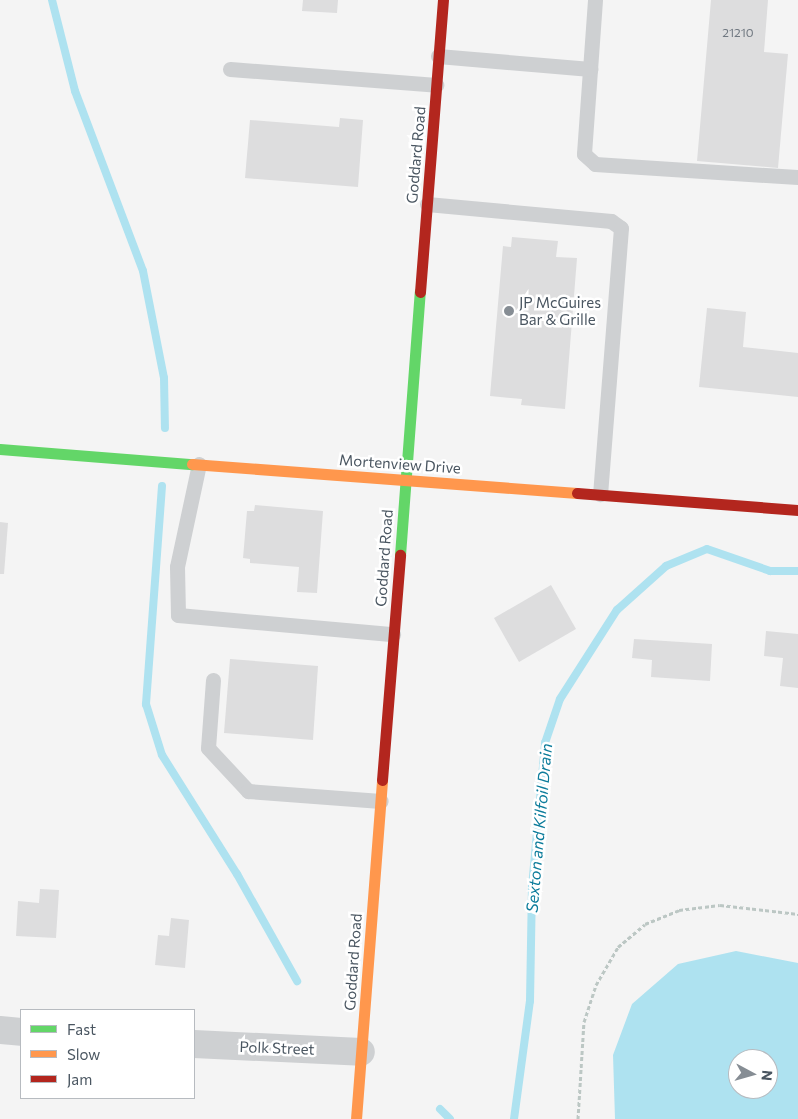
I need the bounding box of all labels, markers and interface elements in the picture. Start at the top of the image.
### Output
house number: 21210 [722,26,754,40]
street label: Goddard Road [403,106,429,204]
place label: JP McGuires Bar & Grille [519,293,601,328]
marker: JP McGuires Bar & Grille [503,305,515,317]
street label: Mortenview Drive [338,451,462,477]
street label: Goddard Road [372,509,396,607]
water label: Sexton and Kilfoil Drain [522,743,556,913]
street label: Goddard Road [341,913,365,1011]
legend [20,1009,195,1099]
text: Fast [67,1020,96,1038]
street label: Polk Street [239,1038,315,1058]
text: Slow [67,1045,100,1063]
north arrow [728,1049,778,1099]
text: N [758,1069,776,1082]
text: Jam [67,1070,92,1088]

